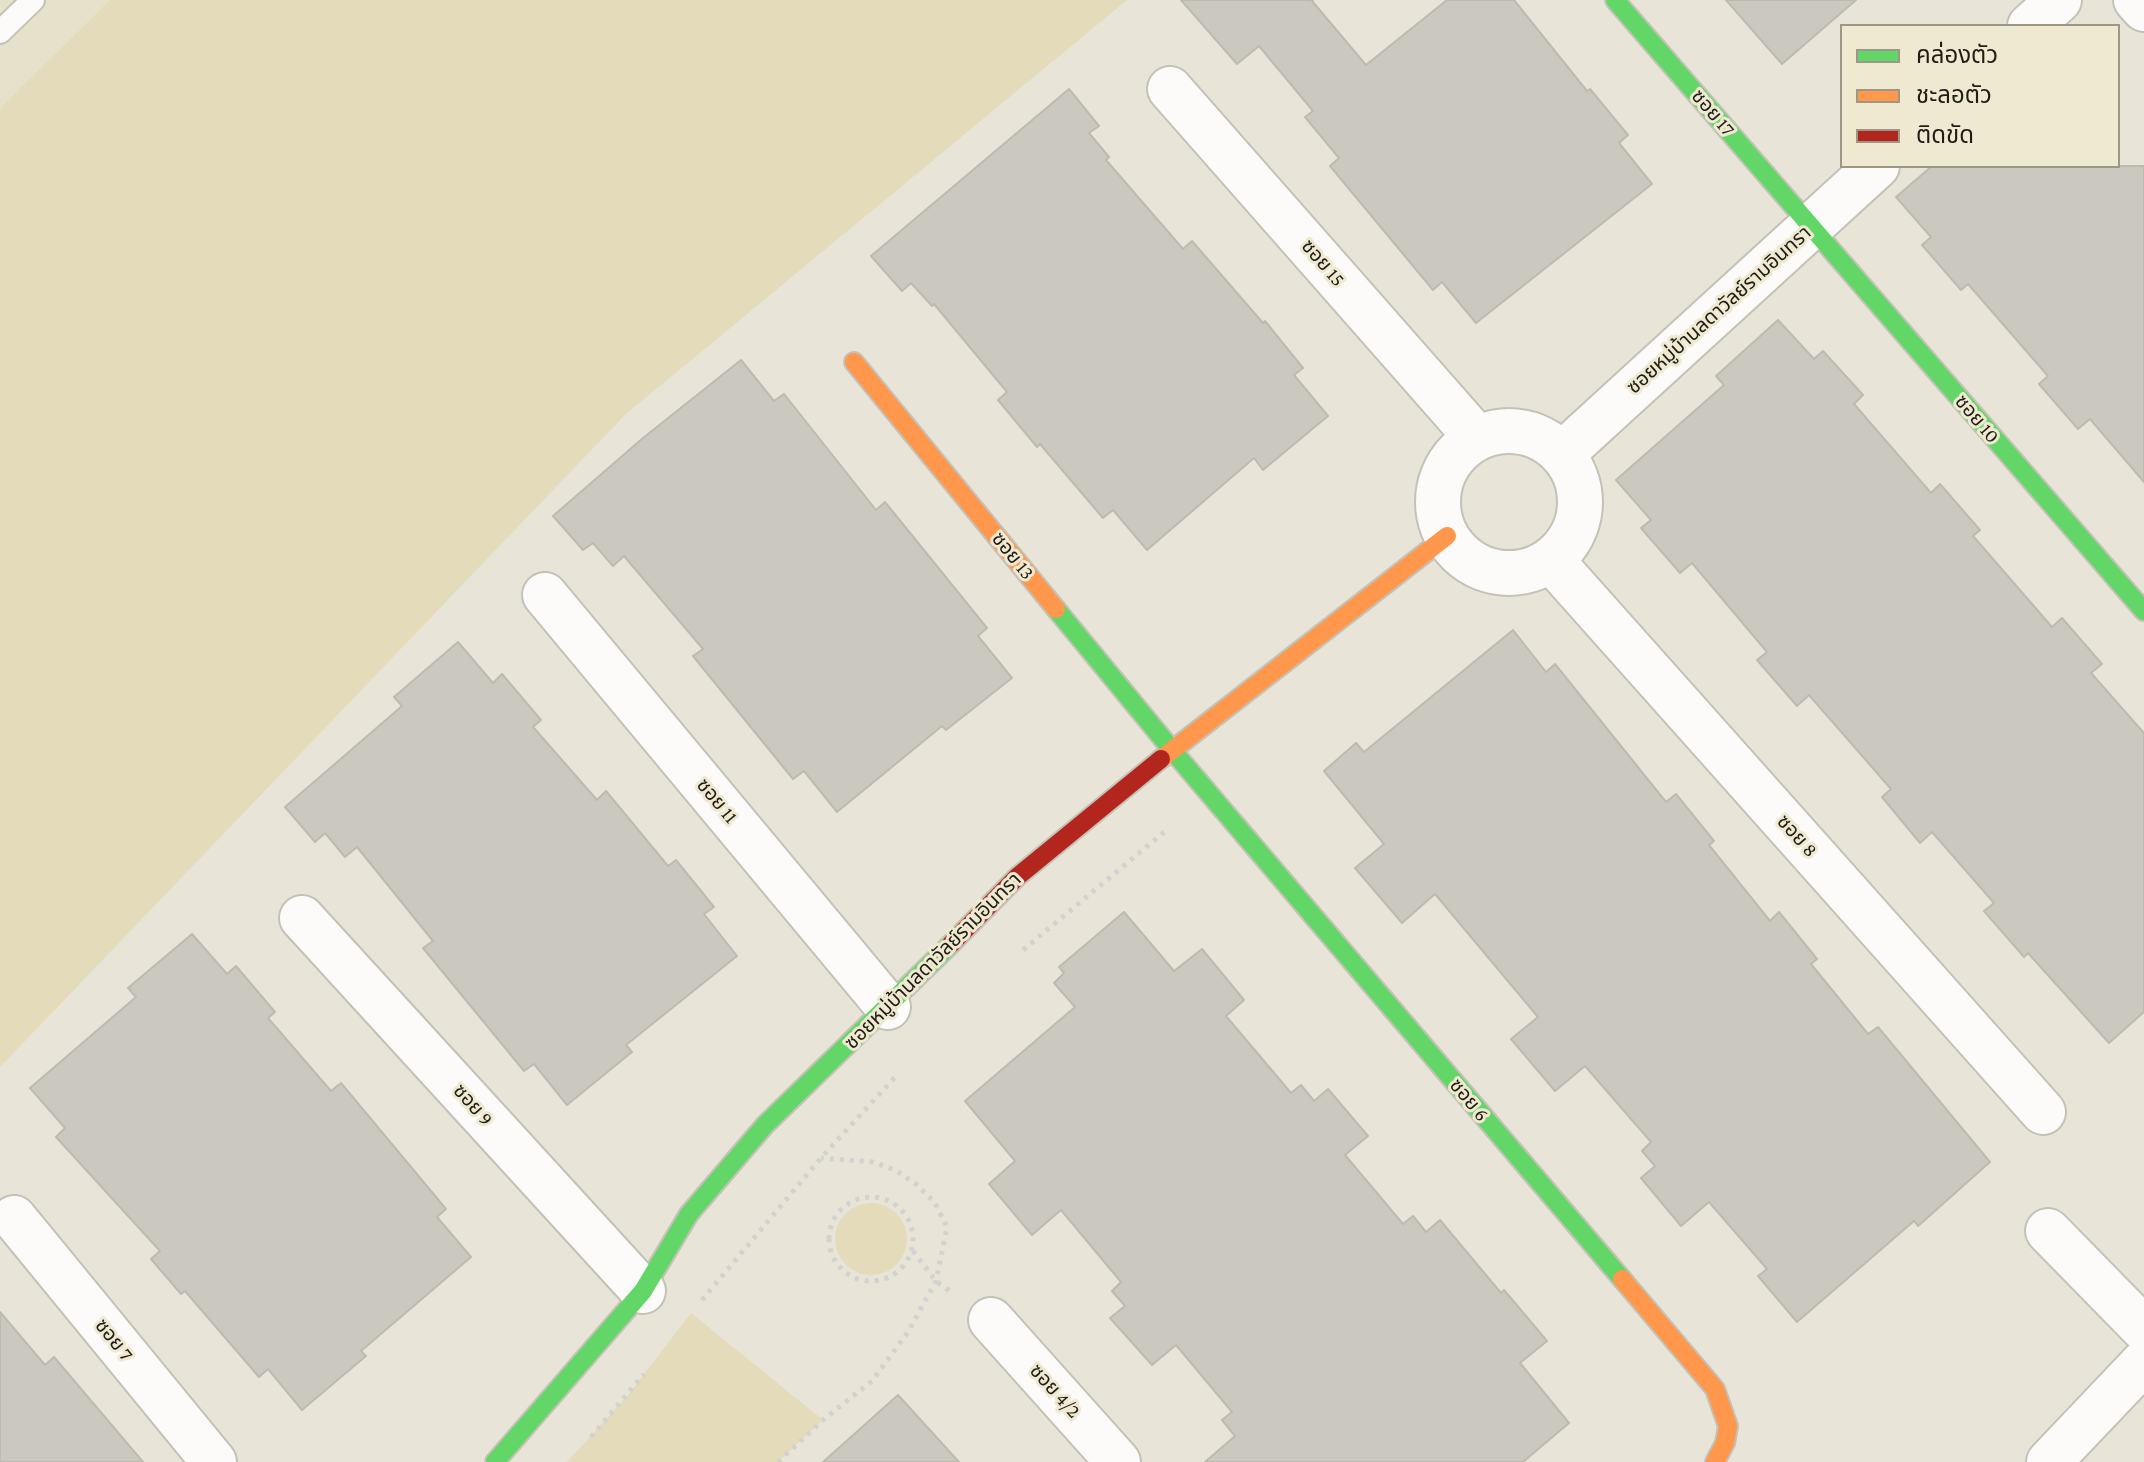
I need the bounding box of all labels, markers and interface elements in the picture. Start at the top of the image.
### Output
legend [1840,24,2120,168]
text: คล่องตัว [1916,41,1998,68]
text: ชะลอตัว [1916,81,1992,108]
street label: ซอย 17 [1686,85,1740,141]
text: ติดขัด [1916,121,1974,148]
street label: ซอยหมู่บ้านลดาวัลย์รามอินทรา [1622,221,1816,399]
street label: ซอย 15 [1296,235,1350,291]
street label: ซอย 10 [1950,390,2004,448]
street label: ซอย 13 [987,527,1039,585]
street label: ซอย 11 [691,774,743,828]
street label: ซอย 8 [1772,810,1822,862]
street label: ซอยหมู่บ้านลดาวัลย์รามอินทรา [840,868,1026,1054]
street label: ซอย 6 [1444,1074,1494,1126]
street label: ซอย 9 [448,1079,498,1131]
street label: ซอย 7 [90,1314,138,1366]
street label: ซอย 4/2 [1024,1359,1086,1423]

